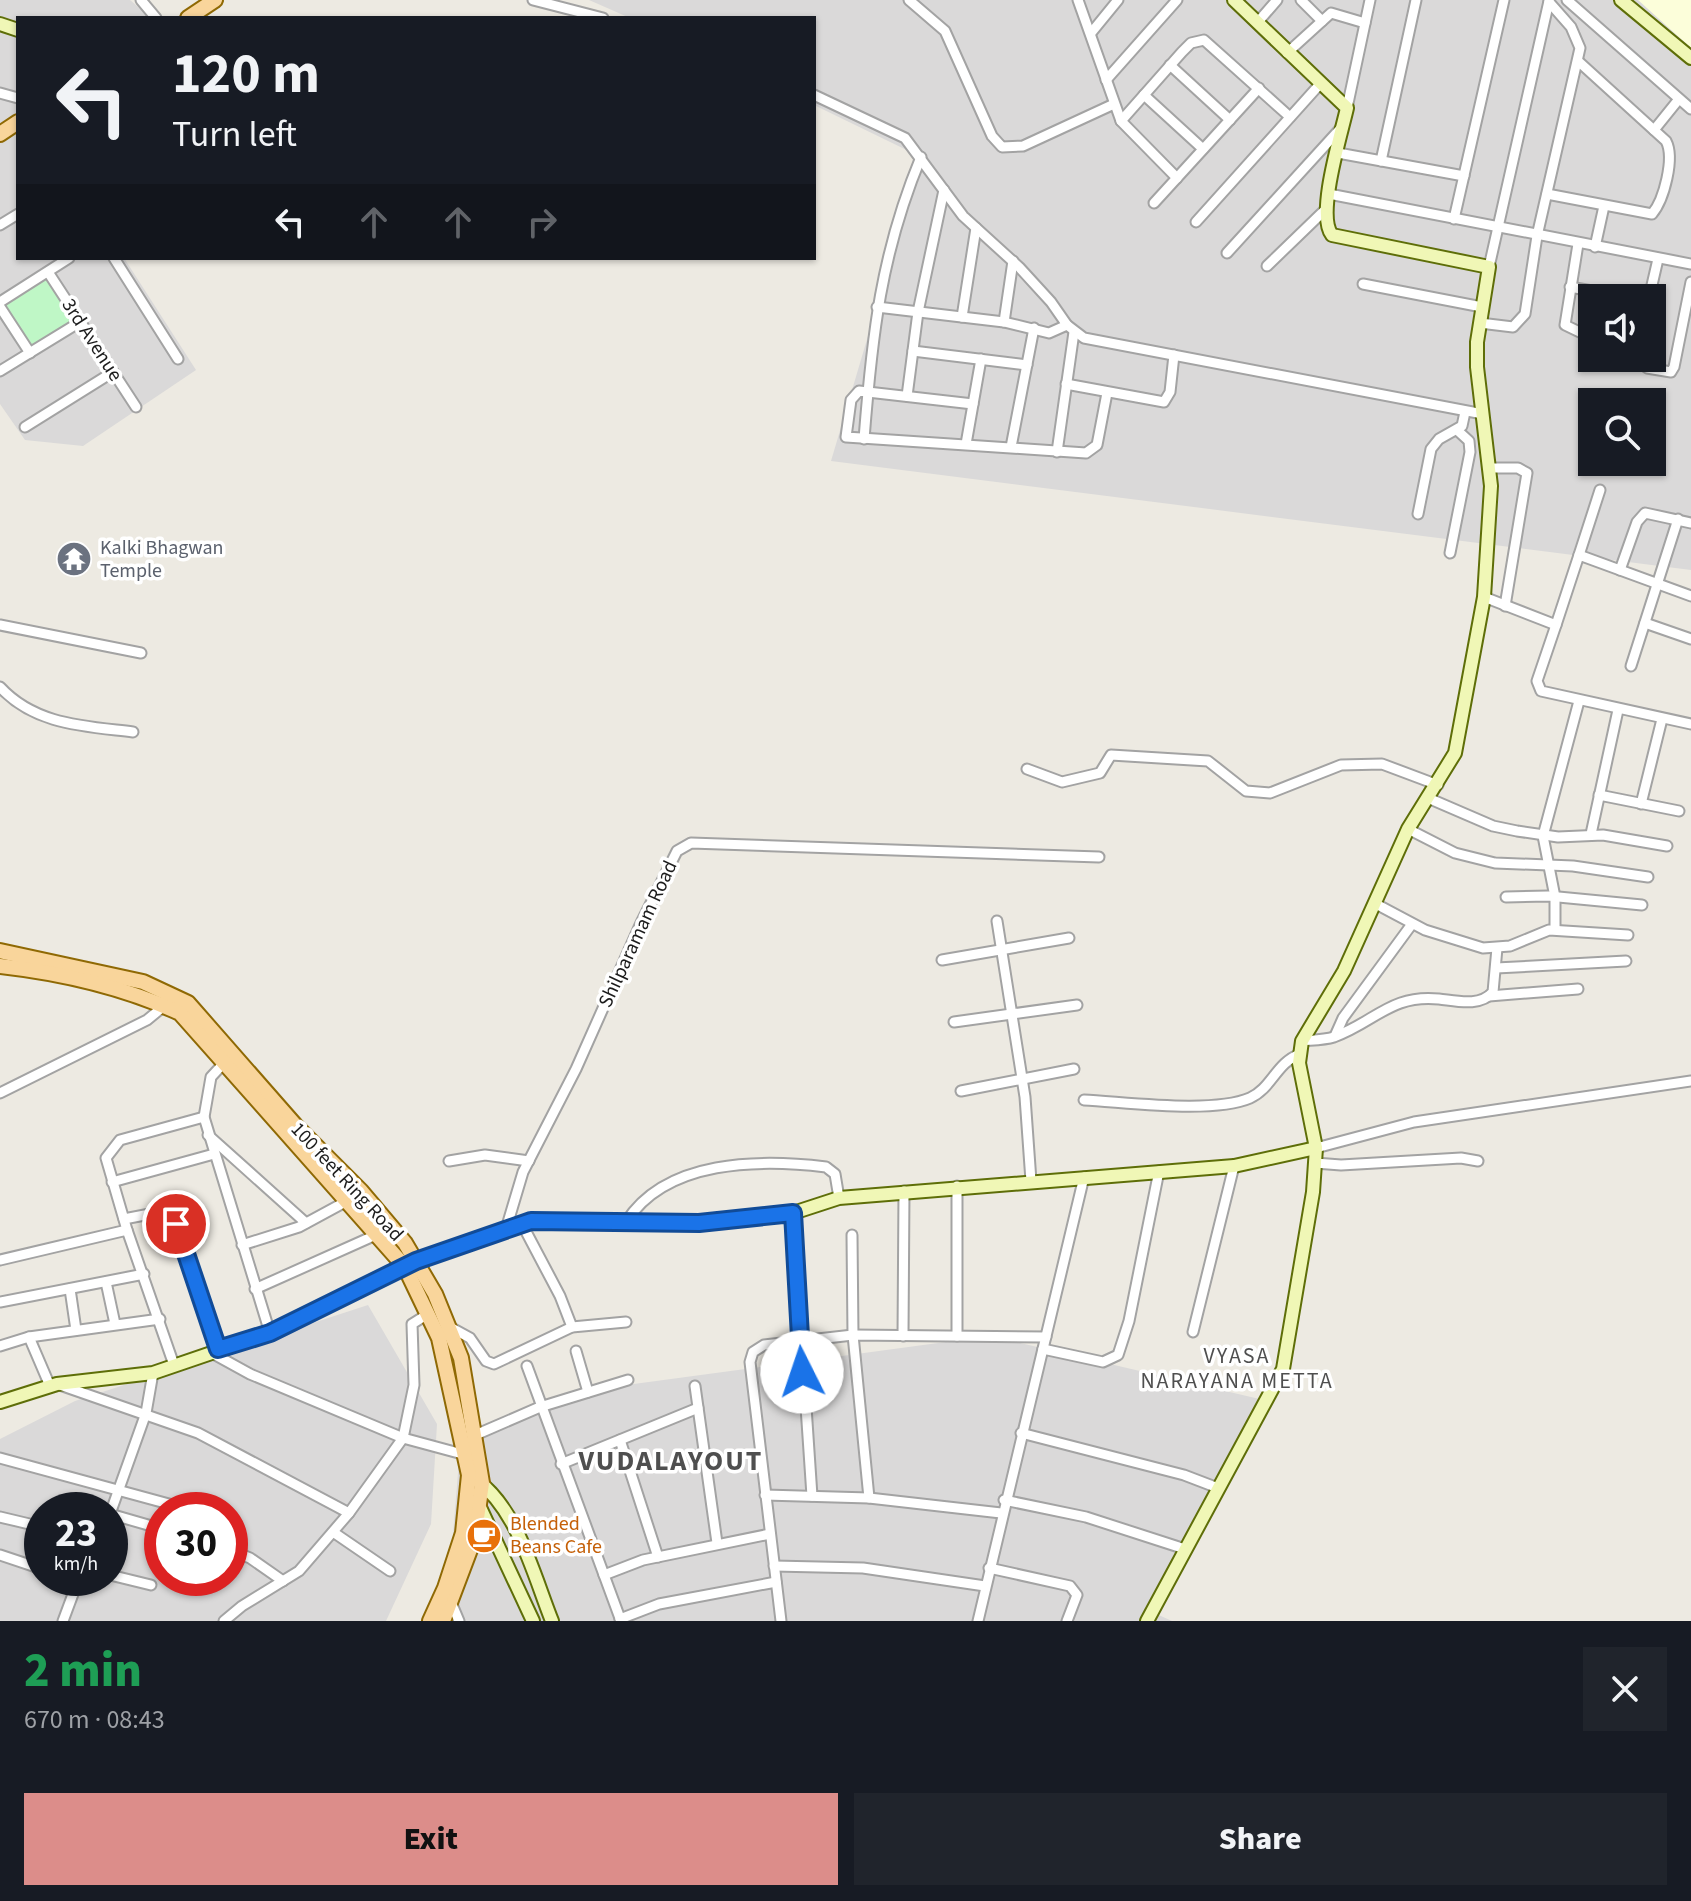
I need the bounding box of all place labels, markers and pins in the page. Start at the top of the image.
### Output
place label: Kalki Bhagwan Temple [100,534,224,585]
temple icon: Kalki Bhagwan Temple [55,540,93,578]
pin [142,1190,210,1258]
place label: Blended Beans Cafe [510,1510,602,1561]
cafe icon: Blended Beans Cafe [465,1517,503,1555]

